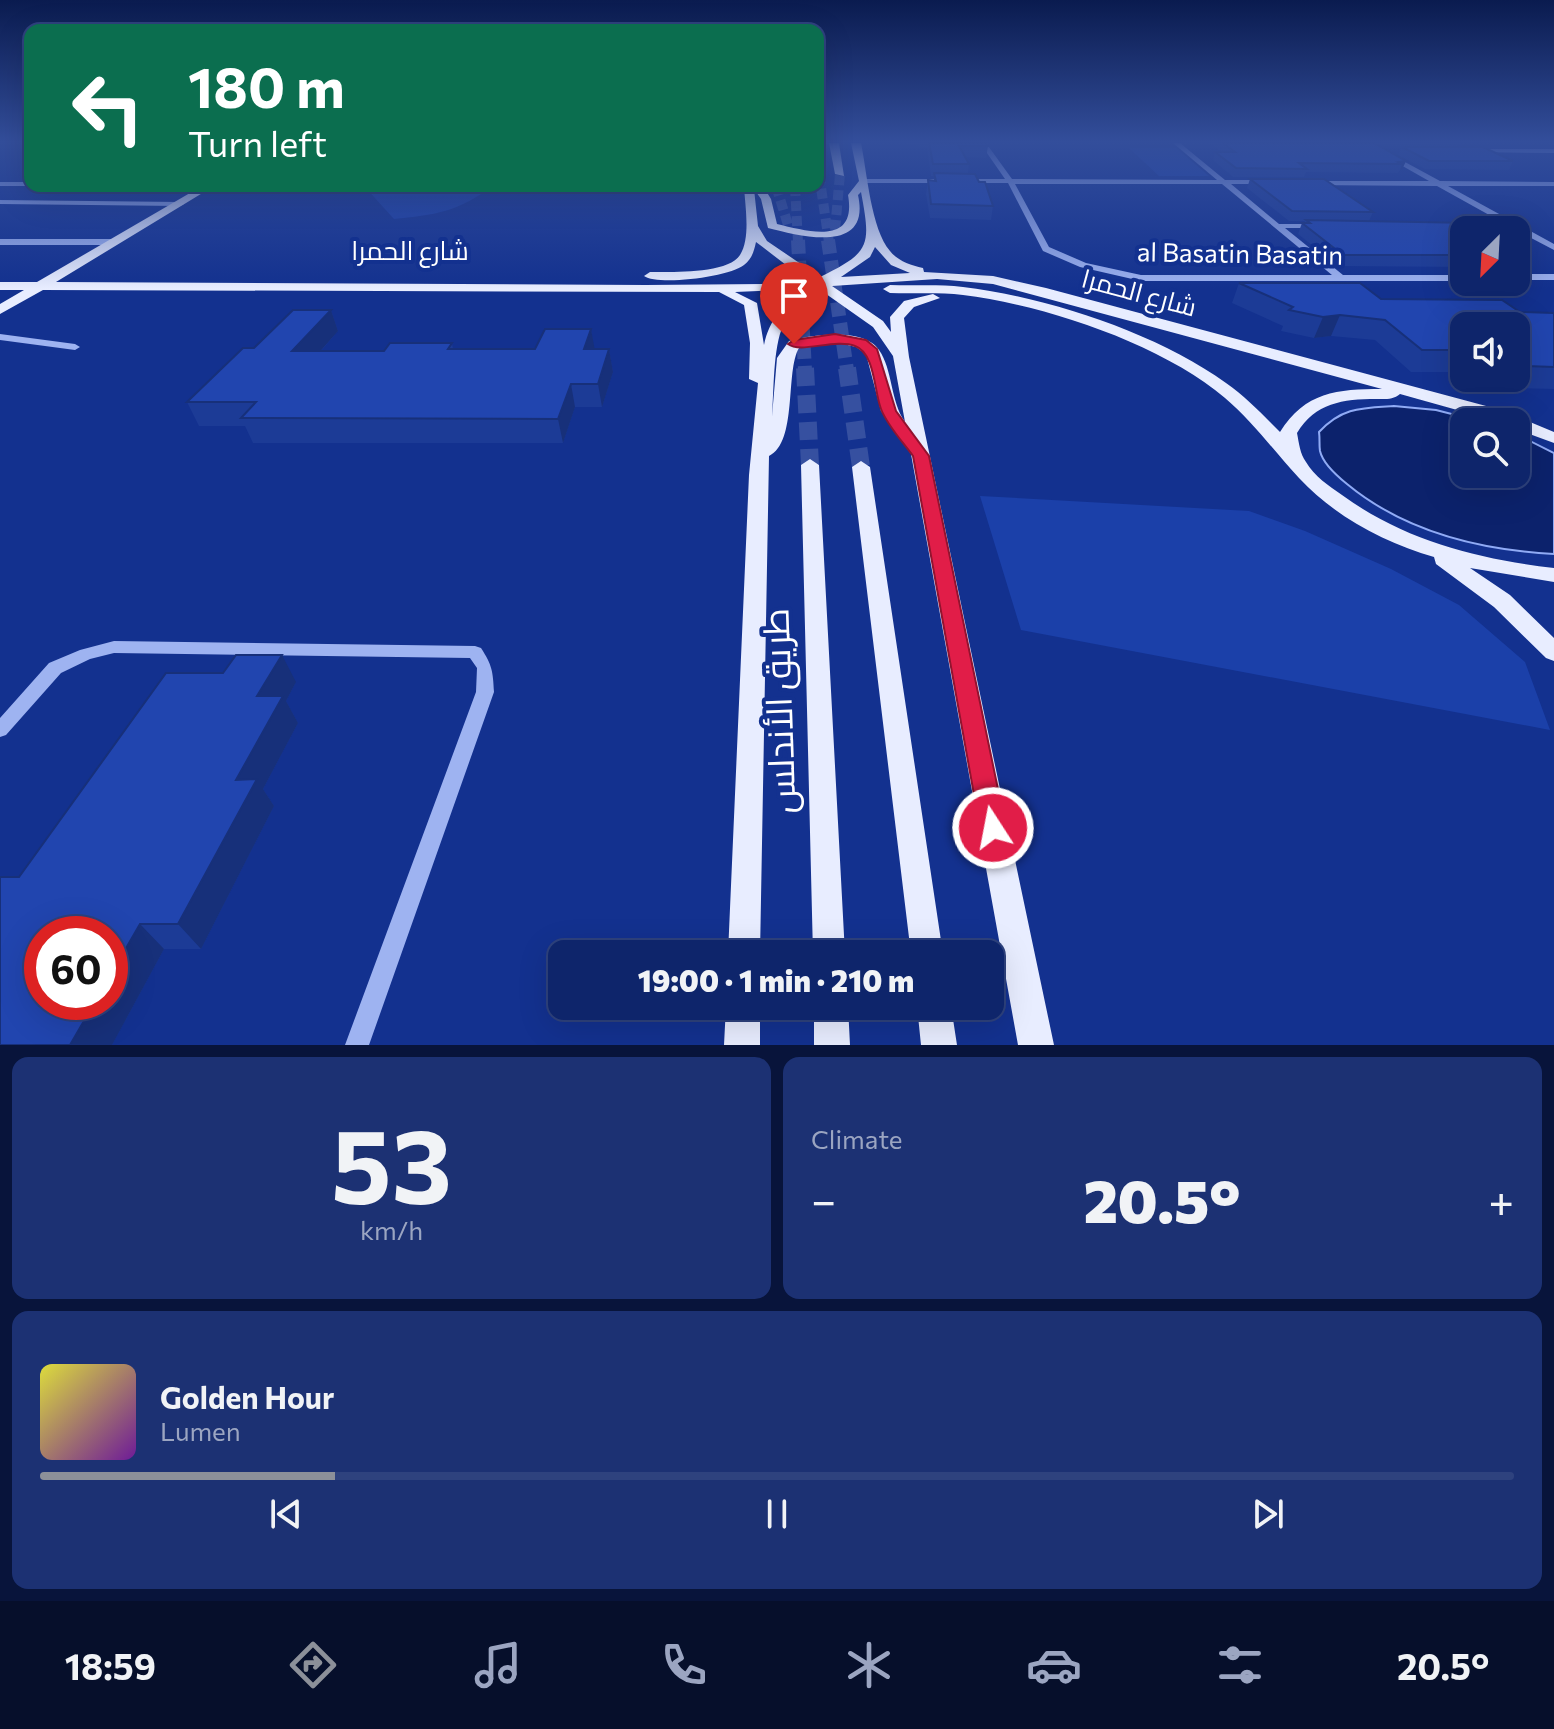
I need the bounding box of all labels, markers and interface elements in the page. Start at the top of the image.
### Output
text: 180 m [188,51,345,120]
icon: left [56,56,160,160]
text: Turn left [188,120,327,164]
north arrow [1450,216,1530,296]
map controls [1450,216,1530,488]
street label: شارع الحمرا [351,234,469,268]
street label: al Basatin Basatin [1137,235,1343,270]
street label: شارع الحمرا [1078,261,1200,325]
pin [760,262,828,344]
icon: arrive [772,274,816,318]
button: sound [1450,312,1530,392]
button: search [1450,408,1530,488]
street label: طريق الأندلس [751,607,806,815]
position arrow [951,786,1035,870]
speed limit sign: 60 [24,916,128,1020]
text: 19:00 · 1 min · 210 m [638,961,914,998]
text: 53 [331,1098,452,1225]
text: Climate [811,1123,903,1154]
text: 20.5° [1083,1162,1241,1235]
text: − [811,1172,836,1226]
text: + [1488,1172,1514,1226]
text: km/h [360,1214,423,1245]
text: Golden Hour [160,1378,334,1415]
text: Lumen [160,1415,241,1446]
icon: previous [264,1492,308,1536]
icon: pause [755,1492,799,1536]
icon: next [1246,1492,1290,1536]
icon: directions [285,1637,341,1693]
icon: music [470,1637,526,1693]
icon: phone [656,1637,712,1693]
icon: climate [841,1637,897,1693]
icon: car [1026,1637,1082,1693]
icon: filters [1212,1637,1268,1693]
text: 18:59 [65,1643,156,1687]
text: 20.5° [1397,1643,1489,1687]

